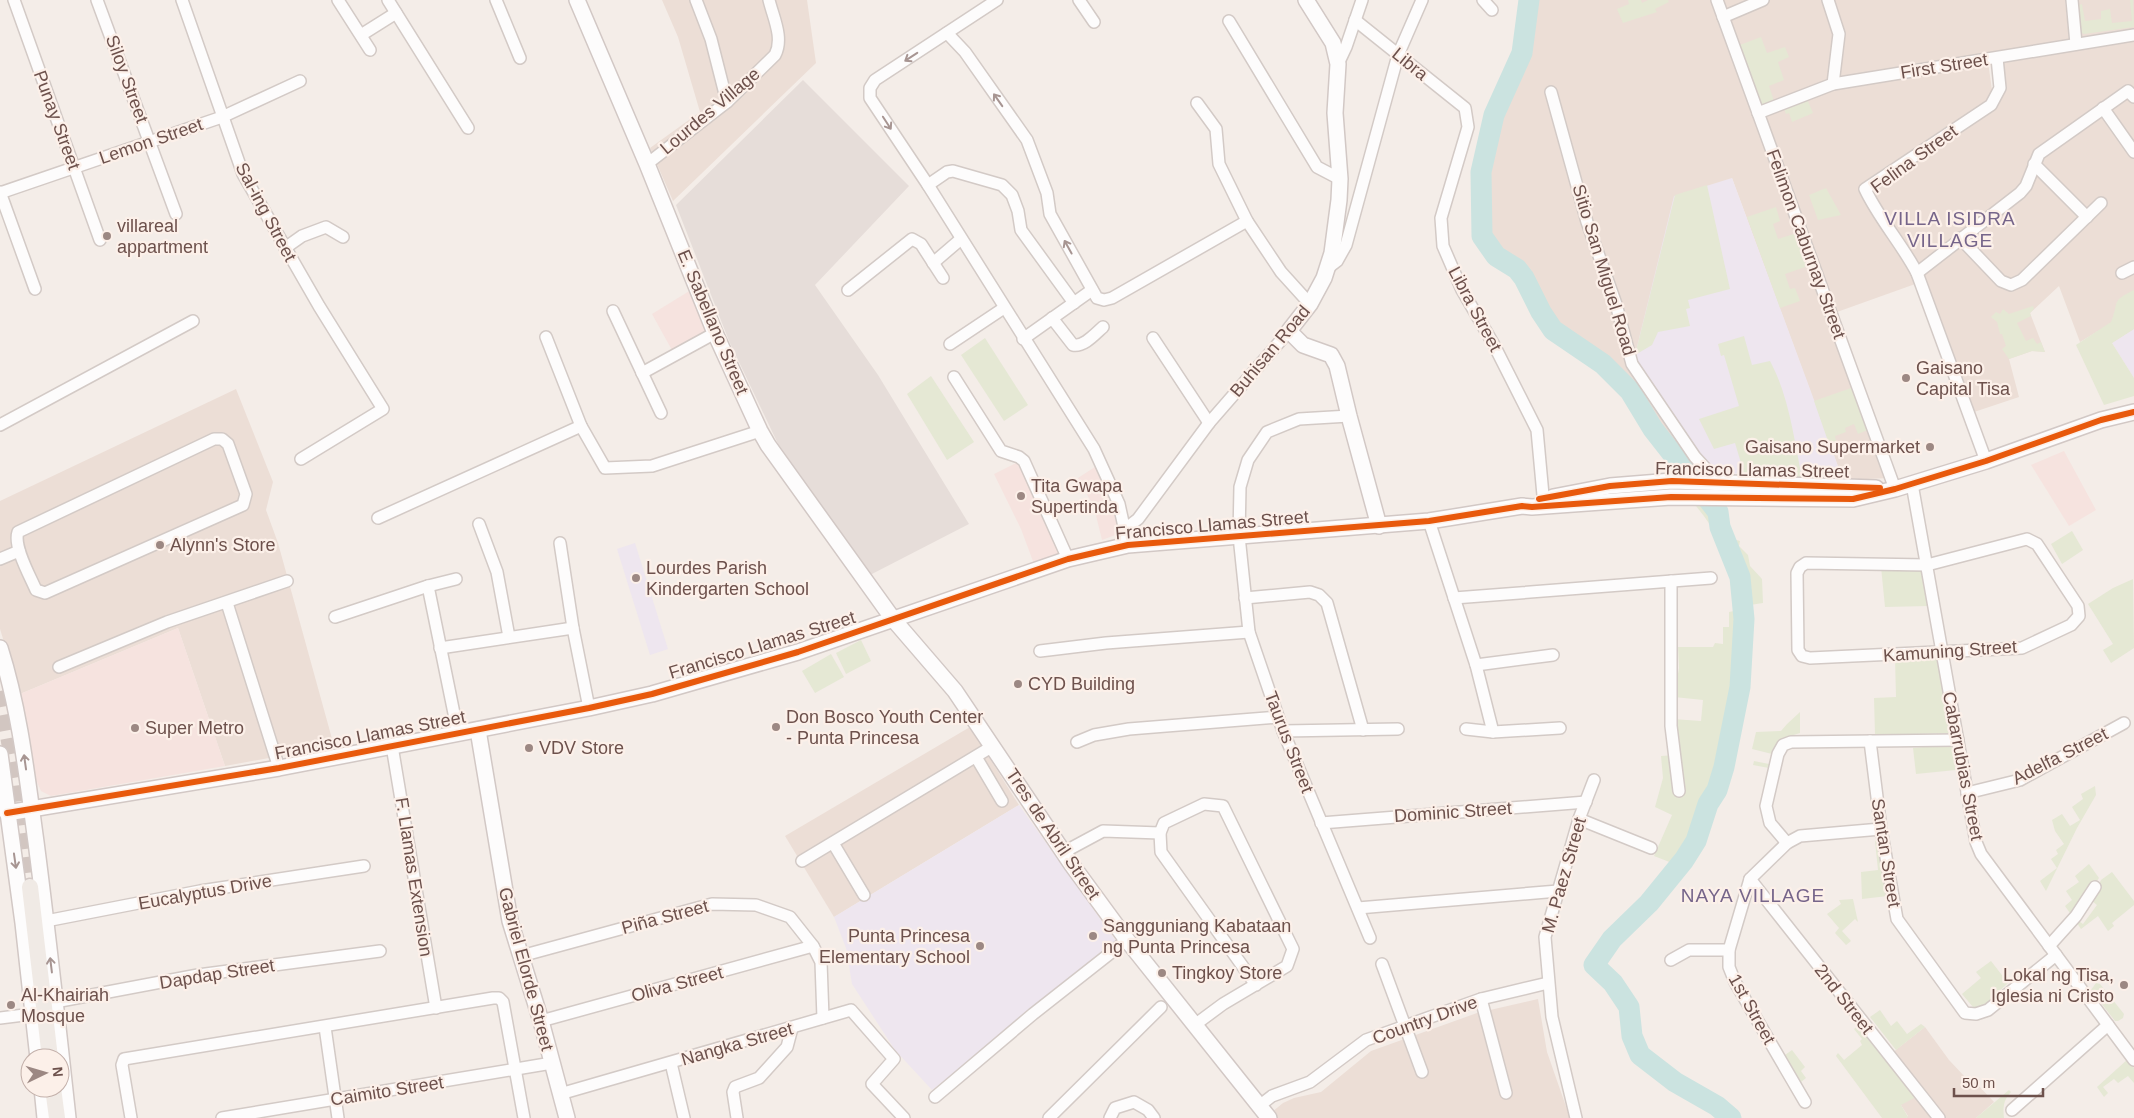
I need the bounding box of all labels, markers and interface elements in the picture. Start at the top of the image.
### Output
street label: Siloy Street [102,32,152,126]
street label: Libra [1388,44,1433,85]
street label: First Street [1899,49,1989,83]
one-way arrow [905,52,919,62]
street label: Lourdes Village [656,64,764,158]
street label: Punay Street [30,68,84,172]
one-way arrow [993,94,1003,108]
street label: Lemon Street [97,114,205,168]
one-way arrow [882,116,892,130]
street label: Felina Street [1867,121,1961,197]
street label: Felimon Caburnay Street [1762,147,1850,341]
street label: Sal-ing Street [232,159,300,265]
street label: Sitio San Miguel Road [1568,182,1640,358]
district label: VILLA ISIDRA VILLAGE [1884,208,2016,251]
place label: villareal appartment [117,216,208,257]
marker: villareal appartment [101,230,113,242]
one-way arrow [1063,239,1073,254]
street label: E. Sabellano Street [673,247,753,397]
street label: Libra Street [1444,263,1506,355]
street label: Buhisan Road [1226,301,1314,401]
place label: Gaisano Capital Tisa [1916,358,2011,399]
marker: Gaisano Capital Tisa [1900,372,1912,384]
place label: Gaisano Supermarket [1745,437,1920,457]
marker: Gaisano Supermarket [1924,441,1936,453]
street label: Francisco Llamas Street [1655,458,1849,482]
place label: Tita Gwapa Supertinda [1031,476,1123,517]
marker: Tita Gwapa Supertinda [1015,490,1027,502]
street label: Francisco Llamas Street [1114,507,1310,543]
place label: Alynn's Store [170,535,276,555]
marker: Alynn's Store [154,539,166,551]
place label: Lourdes Parish Kindergarten School [646,558,809,599]
marker: Lourdes Parish Kindergarten School [630,572,642,584]
street label: Francisco Llamas Street [666,607,858,683]
street label: Kamuning Street [1882,636,2018,666]
place label: CYD Building [1028,674,1135,694]
marker: CYD Building [1012,678,1024,690]
street label: Taurus Street [1260,688,1318,796]
street label: Cabarrubias Street [1939,690,1987,842]
street label: Francisco Llamas Street [273,707,467,763]
place label: Don Bosco Youth Center - Punta Princesa [786,707,983,748]
place label: Super Metro [145,718,244,738]
marker: Don Bosco Youth Center - Punta Princesa [770,721,782,733]
marker: Super Metro [129,722,141,734]
street label: Adelfa Street [2009,723,2111,789]
place label: VDV Store [539,738,624,758]
marker: VDV Store [523,742,535,754]
one-way arrow [19,754,29,770]
street label: Tres de Abril Street [1002,765,1104,903]
street label: F. Llamas Extension [392,796,436,958]
street label: Santan Street [1868,797,1904,909]
street label: Dominic Street [1393,798,1513,826]
street label: M. Paez Street [1538,815,1590,935]
one-way arrow [10,853,20,869]
street label: Eucalyptus Drive [137,870,273,914]
street label: Gabriel Elorde Street [495,885,557,1053]
district label: NAYA VILLAGE [1681,885,1825,906]
street label: Piña Street [619,896,711,938]
place label: Sangguniang Kabataan ng Punta Princesa [1103,916,1291,957]
place label: Punta Princesa Elementary School [819,926,971,967]
marker: Sangguniang Kabataan ng Punta Princesa [1087,930,1099,942]
marker: Punta Princesa Elementary School [974,940,986,952]
street label: Dapdap Street [158,955,276,993]
one-way arrow [46,958,56,974]
street label: 2nd Street [1811,960,1877,1038]
street label: Oliva Street [629,962,725,1006]
place label: Tingkoy Store [1172,963,1282,983]
place label: Lokal ng Tisa, Iglesia ni Cristo [1991,965,2114,1006]
marker: Tingkoy Store [1156,967,1168,979]
street label: 1st Street [1725,970,1779,1048]
marker: Lokal ng Tisa, Iglesia ni Cristo [2118,979,2130,991]
place label: Al-Khairiah Mosque [21,985,109,1026]
street label: Country Drive [1370,992,1480,1048]
marker: Al-Khairiah Mosque [5,999,17,1011]
street label: Nangka Street [679,1019,795,1069]
north arrow [20,1048,70,1098]
text: N [50,1066,66,1078]
scale bar [1954,1066,2043,1098]
street label: Caimito Street [329,1072,445,1110]
text: 50 m [1962,1074,1995,1091]

